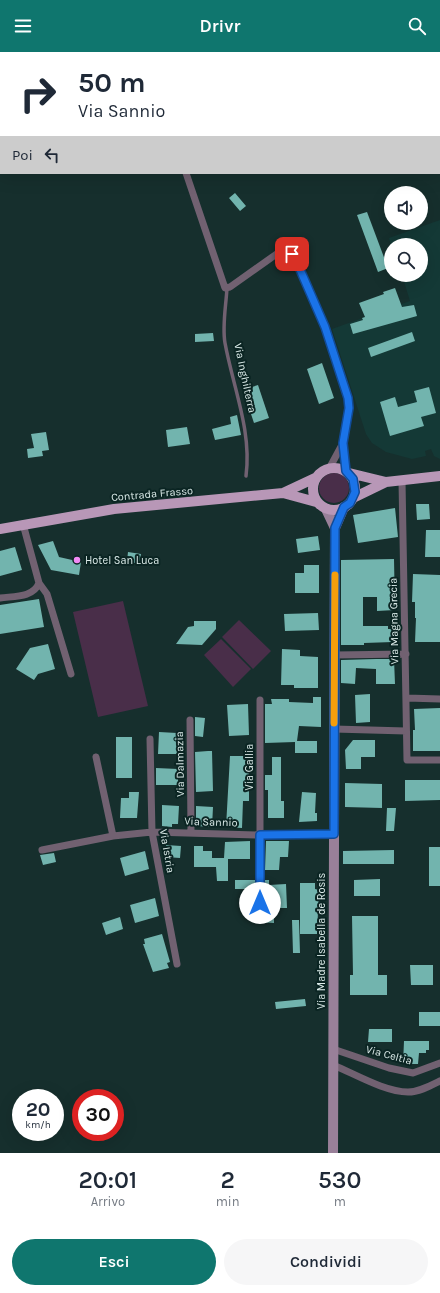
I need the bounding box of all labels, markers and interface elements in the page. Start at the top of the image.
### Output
icon: menu [12,15,34,37]
text: Drivr [199,15,241,37]
icon: search [406,15,428,37]
text: 50 m [78,66,146,99]
icon: right [12,68,64,120]
text: Via Sannio [78,100,165,122]
icon: left [41,144,63,166]
text: Poi [12,146,33,164]
map controls [384,186,428,282]
button: sound [384,186,428,230]
pin [275,237,309,271]
button: search [384,238,428,282]
icon: arrive [281,243,303,265]
street label: Via Inghilterra [231,342,259,414]
street label: Contrada Frasso [111,484,193,504]
place label: Hotel San Luca [85,554,159,567]
marker: Hotel San Luca [72,555,82,565]
street label: Via Magna Grecia [387,578,401,664]
street label: Via Dalmazia [173,731,187,797]
street label: Via Gallia [243,744,256,790]
street label: Via Sannio [184,815,238,829]
street label: Via Istria [157,828,177,874]
street label: Via Madre Isabella de Rosis [315,873,328,1009]
position arrow [239,882,281,924]
street label: Via Celtia [365,1043,413,1067]
speed limit sign: 30 [72,1089,124,1141]
text: 20 [26,1098,50,1121]
text: km/h [25,1119,51,1131]
text: 20:01 [78,1166,137,1194]
text: 2 [220,1166,235,1194]
text: 530 [318,1166,362,1194]
text: Arrivo [91,1194,125,1209]
text: min [216,1194,240,1209]
text: m [334,1194,346,1209]
button: Esci [12,1239,216,1285]
button: Condividi [224,1239,428,1285]

